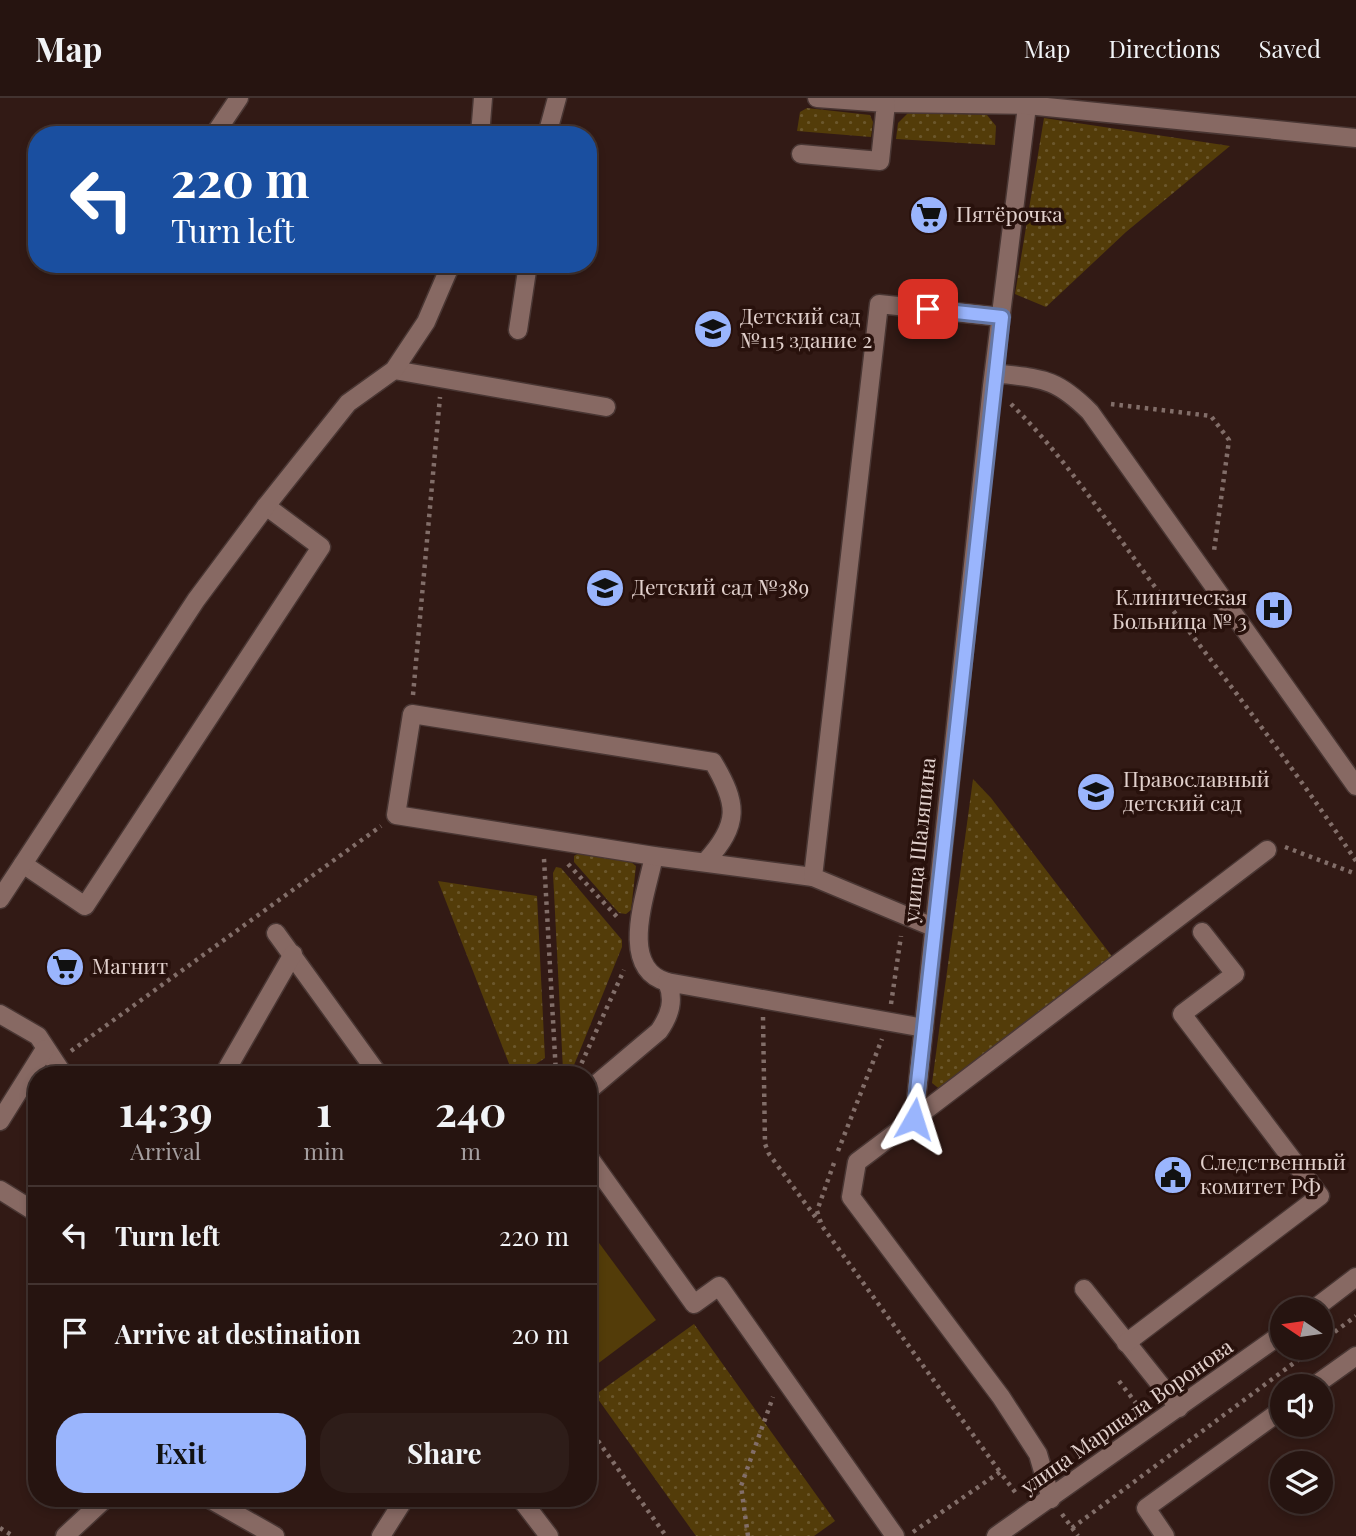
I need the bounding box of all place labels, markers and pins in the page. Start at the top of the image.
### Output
supermarket icon: Пятёрочка [908,194,950,236]
place label: Пятёрочка [956,199,1063,227]
pin [898,279,958,339]
place label: Детский сад №115 здание 2 [740,301,872,353]
school or university icon: Детский сад №115 здание 2 [692,308,734,350]
school or university icon: Детский сад №389 [584,567,626,609]
place label: Детский сад №389 [632,572,809,600]
place label: Клиническая Больница № 3 [1112,582,1247,634]
hospital icon: Клиническая Больница № 3 [1253,589,1295,631]
place label: Православный детский сад [1123,764,1270,816]
school or university icon: Православный детский сад [1075,771,1117,813]
supermarket icon: Магнит [44,946,86,988]
place label: Магнит [92,951,168,979]
place label: Следственный комитет РФ [1200,1147,1346,1199]
public building icon: Следственный комитет РФ [1152,1154,1194,1196]

